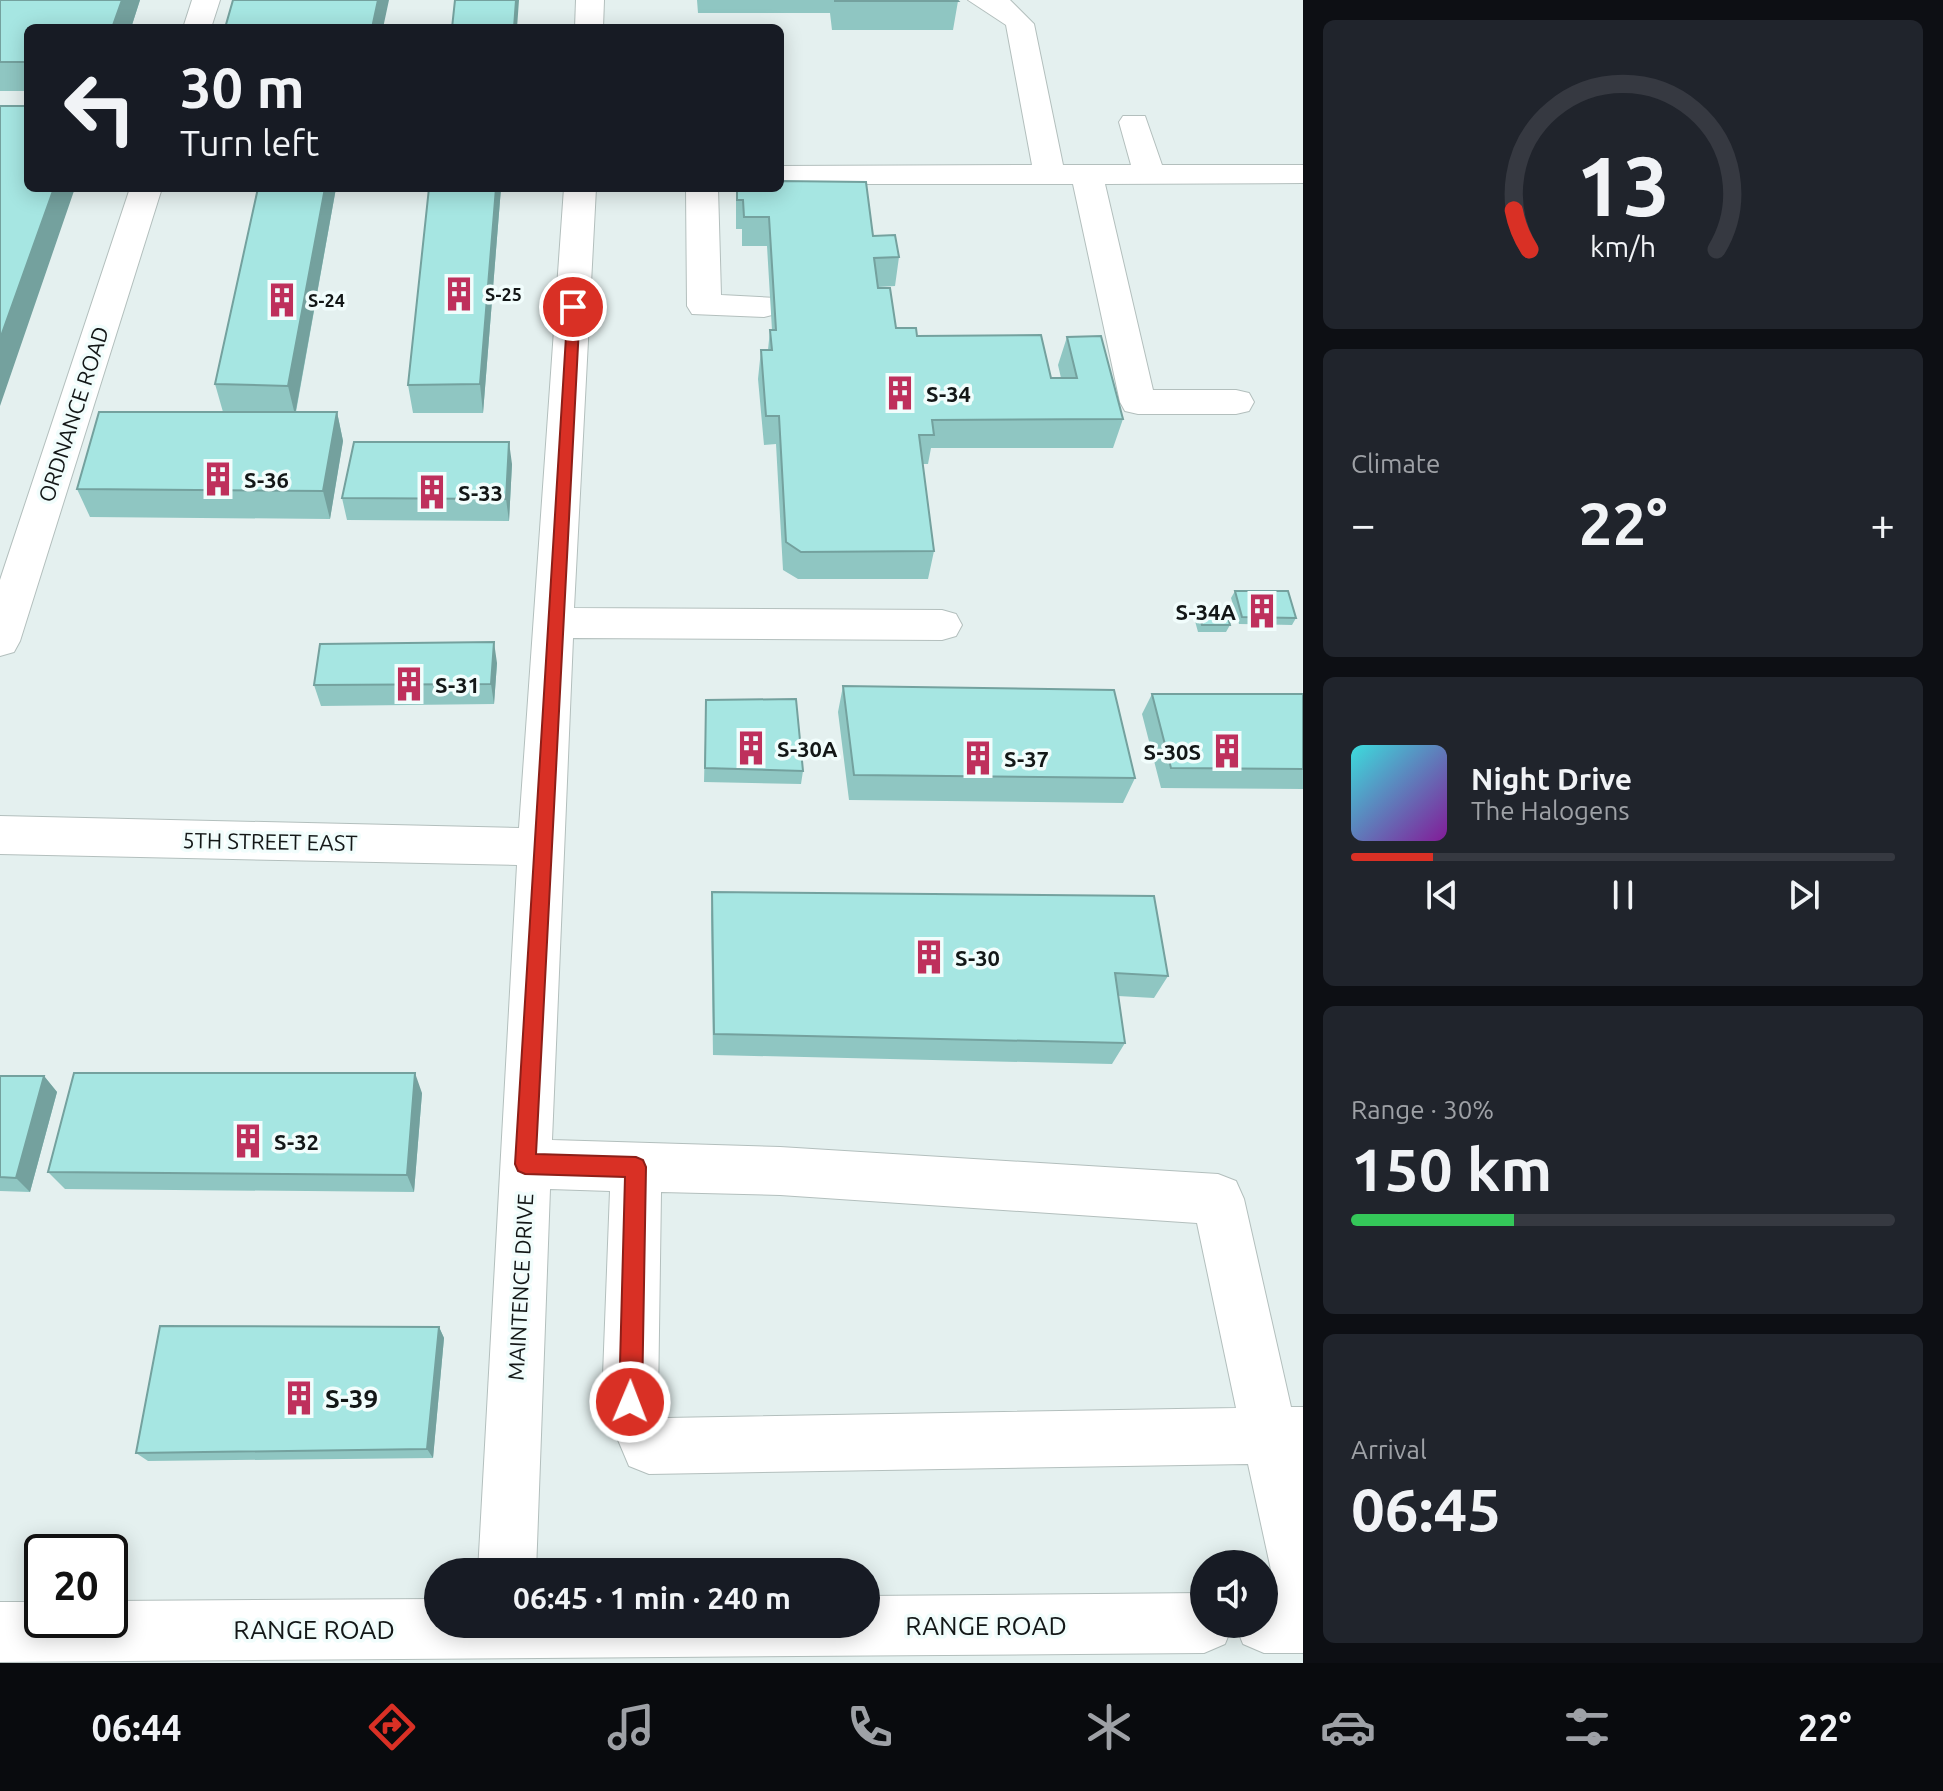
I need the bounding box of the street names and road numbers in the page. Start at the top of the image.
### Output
street label: ORDNANCE ROAD [33,323,113,505]
street label: 5TH STREET EAST [182,827,358,855]
street label: MAINTENCE DRIVE [503,1193,537,1381]
street label: RANGE ROAD [905,1611,1067,1640]
street label: RANGE ROAD [233,1615,395,1644]

